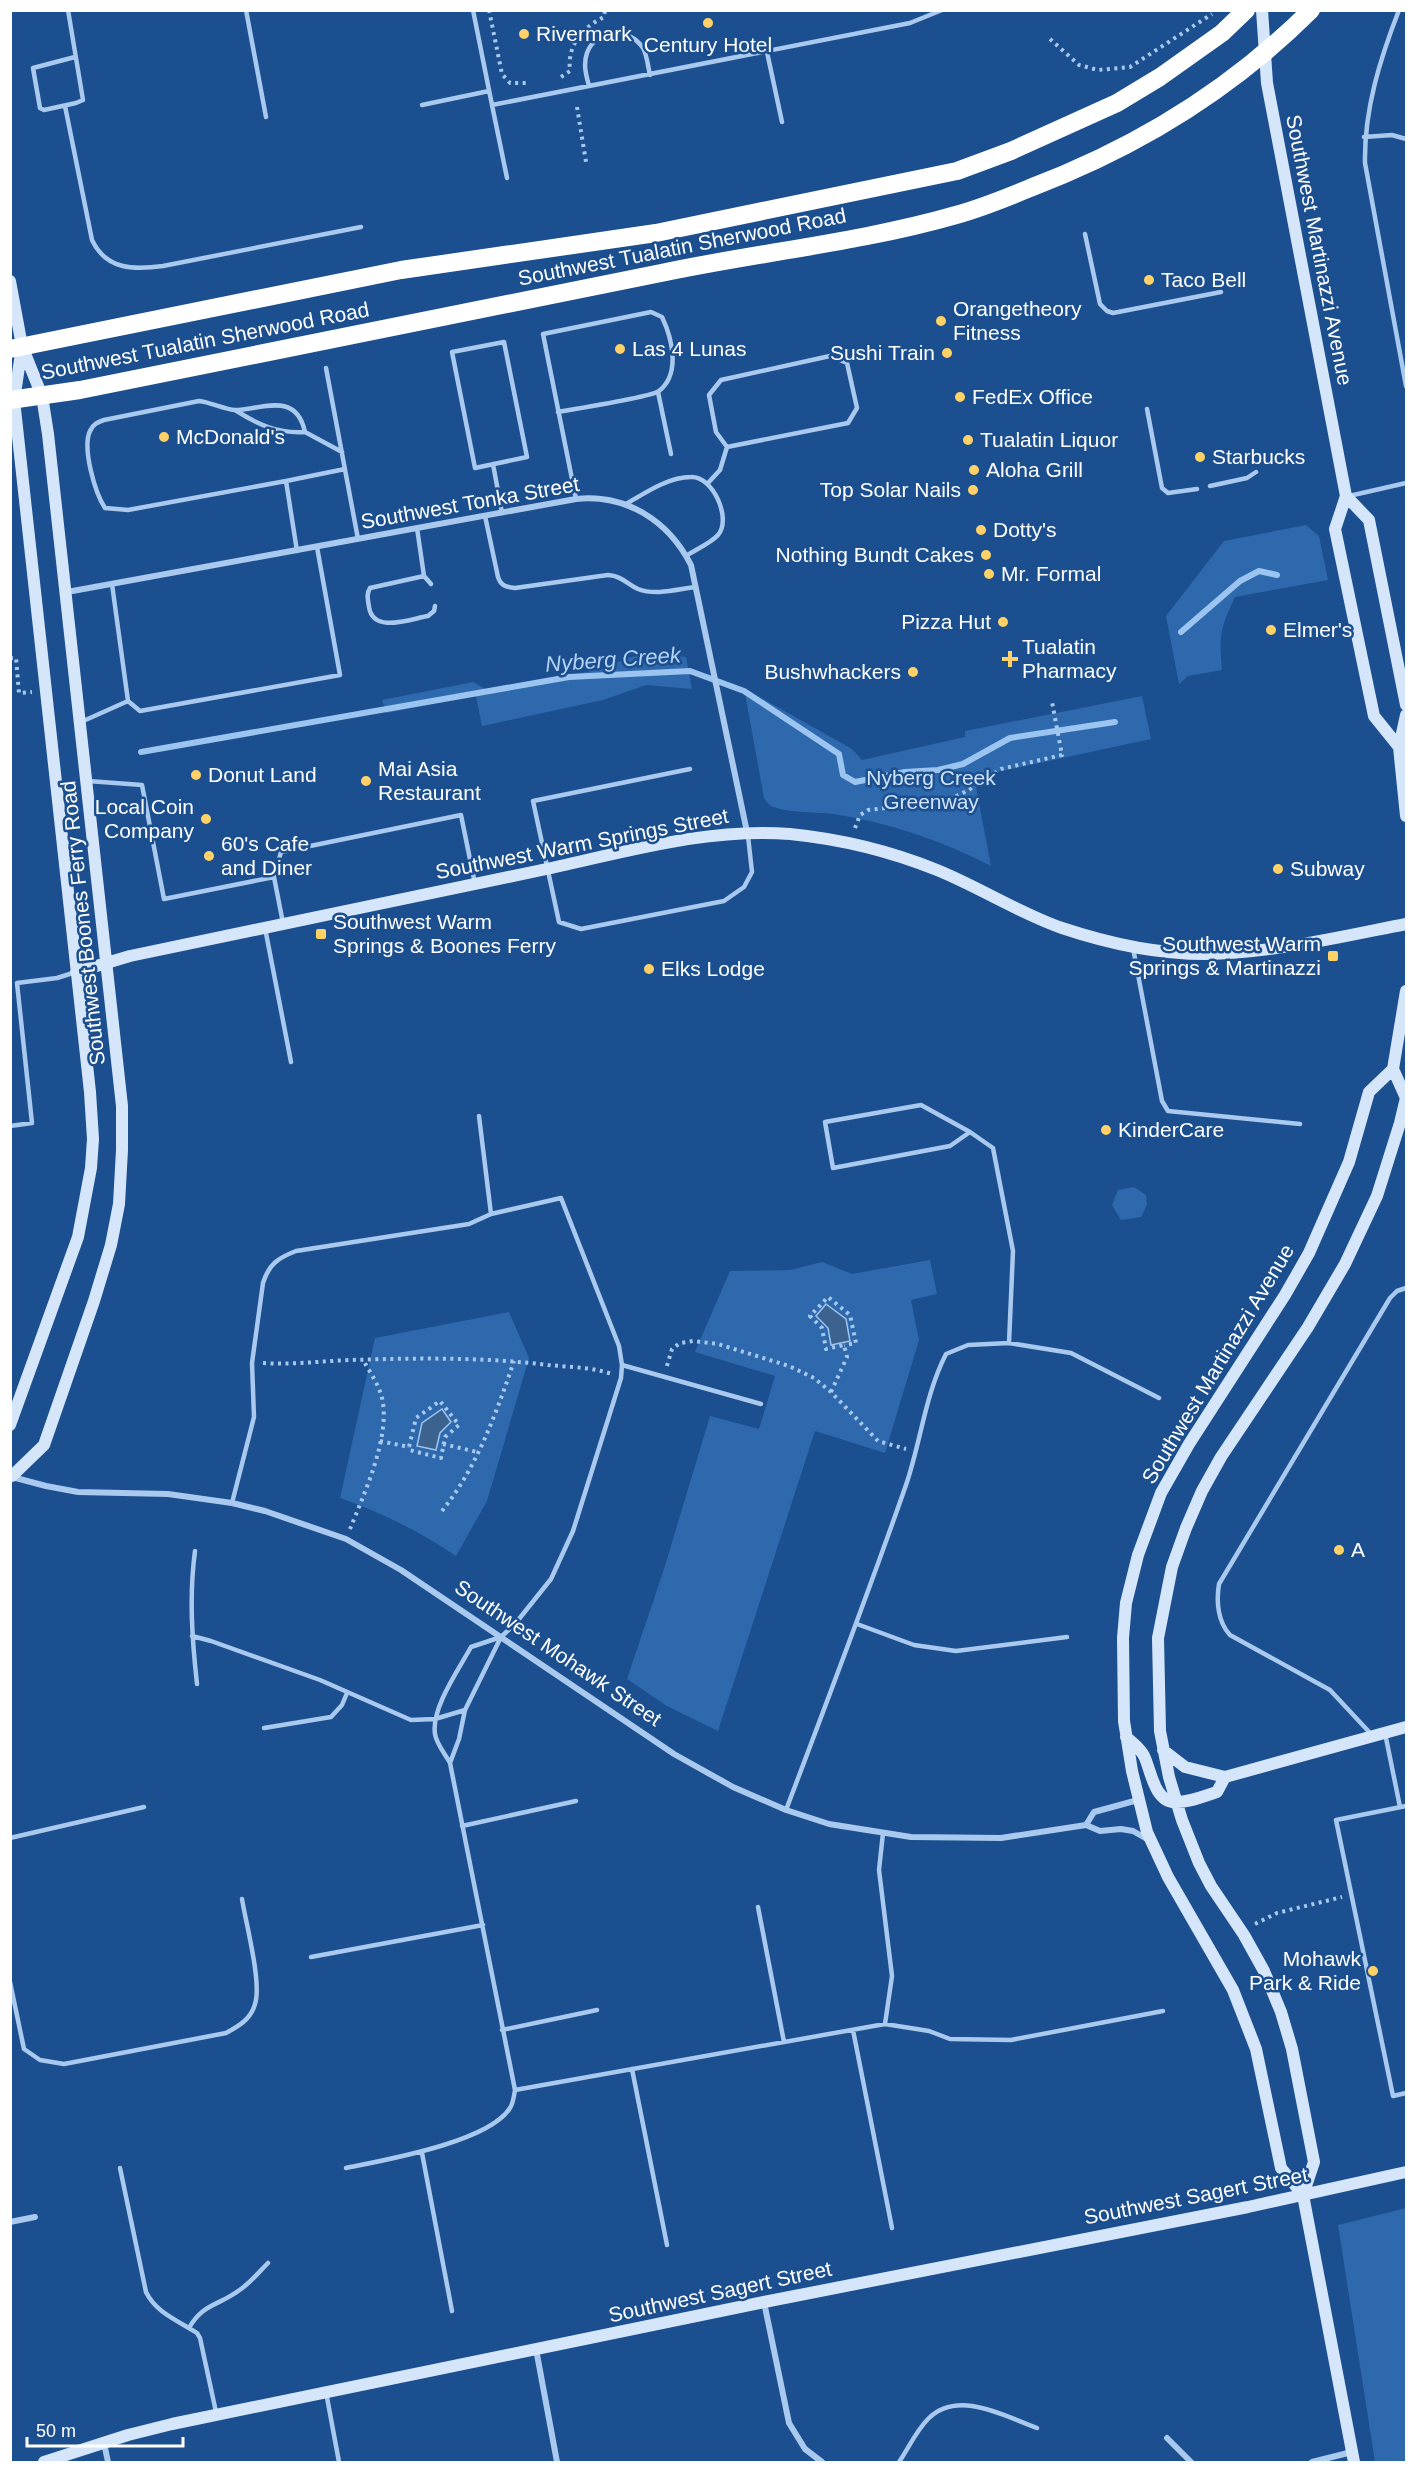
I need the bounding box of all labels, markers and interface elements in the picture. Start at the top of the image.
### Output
marker: Century Hotel [701,16,715,30]
place label: Rivermark [536,22,632,45]
marker: Rivermark [517,27,531,41]
place label: Century Hotel [644,33,772,56]
street label: Southwest Martinazzi Avenue [1282,113,1357,387]
street label: Southwest Tualatin Sherwood Road [516,203,848,290]
place label: Taco Bell [1161,268,1246,291]
marker: Taco Bell [1142,273,1156,287]
street label: Southwest Tualatin Sherwood Road [39,297,371,384]
place label: Orangetheory Fitness [953,297,1082,344]
marker: Orangetheory Fitness [934,314,948,328]
place label: Las 4 Lunas [632,337,746,360]
place label: Sushi Train [830,341,935,364]
marker: Las 4 Lunas [613,342,627,356]
marker: Sushi Train [940,346,954,360]
place label: FedEx Office [972,385,1093,408]
marker: FedEx Office [953,390,967,404]
place label: McDonald's [176,425,285,448]
place label: Tualatin Liquor [980,428,1118,451]
marker: McDonald's [157,430,171,444]
marker: Tualatin Liquor [961,433,975,447]
place label: Starbucks [1212,445,1305,468]
marker: Starbucks [1193,450,1207,464]
place label: Aloha Grill [986,458,1083,481]
marker: Aloha Grill [967,463,981,477]
street label: Southwest Tonka Street [359,472,581,533]
place label: Top Solar Nails [820,478,961,501]
marker: Top Solar Nails [966,483,980,497]
place label: Dotty's [993,518,1057,541]
marker: Dotty's [974,523,988,537]
place label: Nothing Bundt Cakes [776,543,974,566]
marker: Nothing Bundt Cakes [979,548,993,562]
place label: Mr. Formal [1001,562,1101,585]
marker: Mr. Formal [982,567,996,581]
place label: Pizza Hut [901,610,991,633]
marker: Pizza Hut [996,615,1010,629]
place label: Elmer's [1283,618,1352,641]
marker: Elmer's [1264,623,1278,637]
place label: Tualatin Pharmacy [1022,635,1117,682]
water label: Nyberg Creek [544,642,683,677]
marker: Tualatin Pharmacy [1003,652,1017,666]
place label: Bushwhackers [764,660,901,683]
marker: Bushwhackers [906,665,920,679]
place label: Mai Asia Restaurant [378,757,481,804]
place label: Donut Land [208,763,317,786]
park label: Nyberg Creek Greenway [866,766,996,813]
marker: Donut Land [189,768,203,782]
marker: Mai Asia Restaurant [359,774,373,788]
street label: Southwest Boones Ferry Road [56,780,109,1066]
place label: Local Coin Company [95,795,194,842]
street label: Southwest Warm Springs Street [433,804,731,883]
marker: Local Coin Company [199,812,213,826]
place label: 60's Cafe and Diner [221,832,312,879]
marker: 60's Cafe and Diner [202,849,216,863]
place label: Subway [1290,857,1365,880]
marker: Subway [1271,862,1285,876]
place label: Southwest Warm Springs & Boones Ferry [333,910,556,957]
marker: Southwest Warm Springs & Boones Ferry [314,927,328,941]
place label: Southwest Warm Springs & Martinazzi [1128,932,1321,979]
marker: Southwest Warm Springs & Martinazzi [1326,949,1340,963]
place label: Elks Lodge [661,957,765,980]
marker: Elks Lodge [642,962,656,976]
place label: KinderCare [1118,1118,1224,1141]
marker: KinderCare [1099,1123,1113,1137]
street label: Southwest Martinazzi Avenue [1137,1240,1298,1488]
place label: A [1351,1538,1365,1561]
marker: A [1332,1543,1346,1557]
street label: Southwest Mohawk Street [451,1575,666,1730]
place label: Mohawk Park & Ride [1249,1947,1361,1994]
marker: Mohawk Park & Ride [1366,1964,1380,1978]
street label: Southwest Sagert Street [1082,2162,1310,2229]
street label: Southwest Sagert Street [606,2257,834,2326]
scale bar [27,2410,183,2448]
text: 50 m [36,2421,76,2441]

